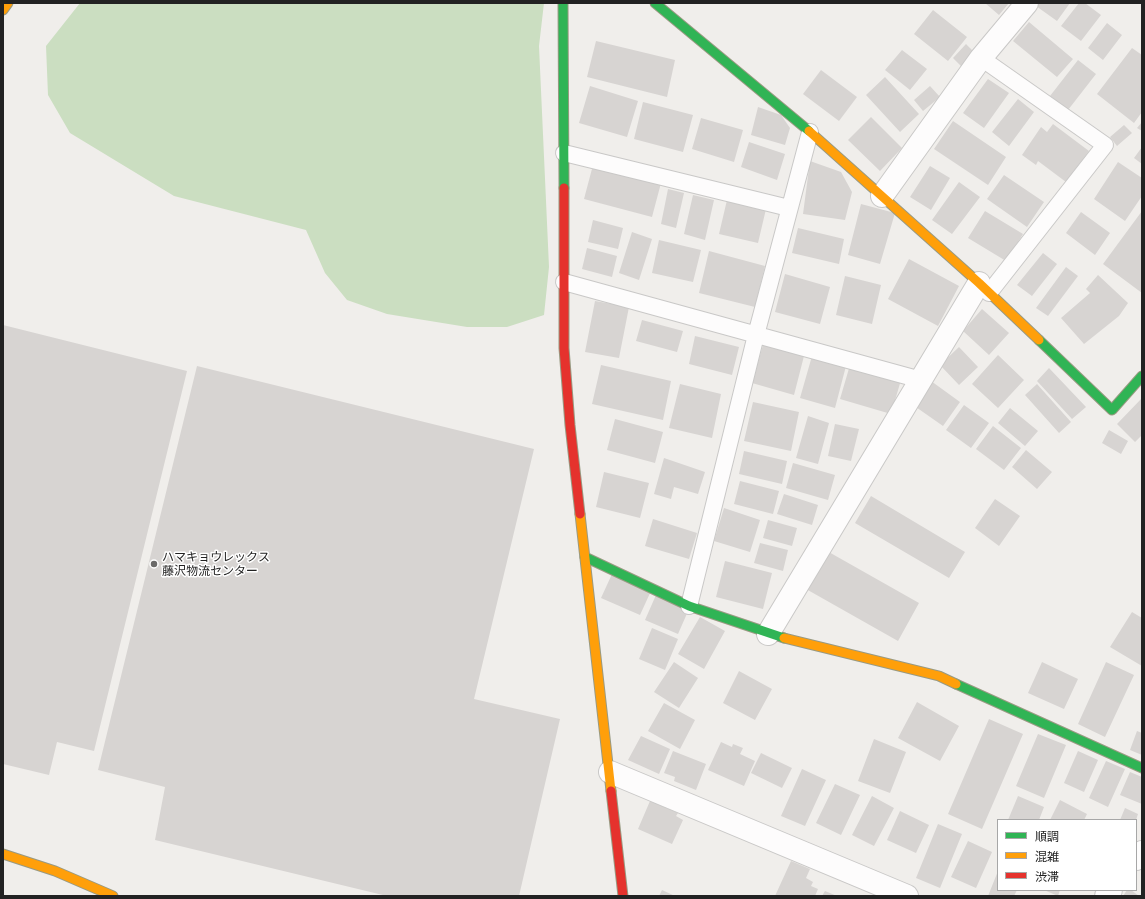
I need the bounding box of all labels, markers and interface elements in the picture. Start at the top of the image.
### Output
place label: ハマキョウレックス 藤沢物流センター [162,550,270,578]
marker: ハマキョウレックス 藤沢物流センター [149,559,159,569]
legend [997,819,1137,891]
text: 順調 [1035,829,1059,843]
text: 混雑 [1035,849,1059,863]
text: 渋滞 [1035,869,1059,883]

